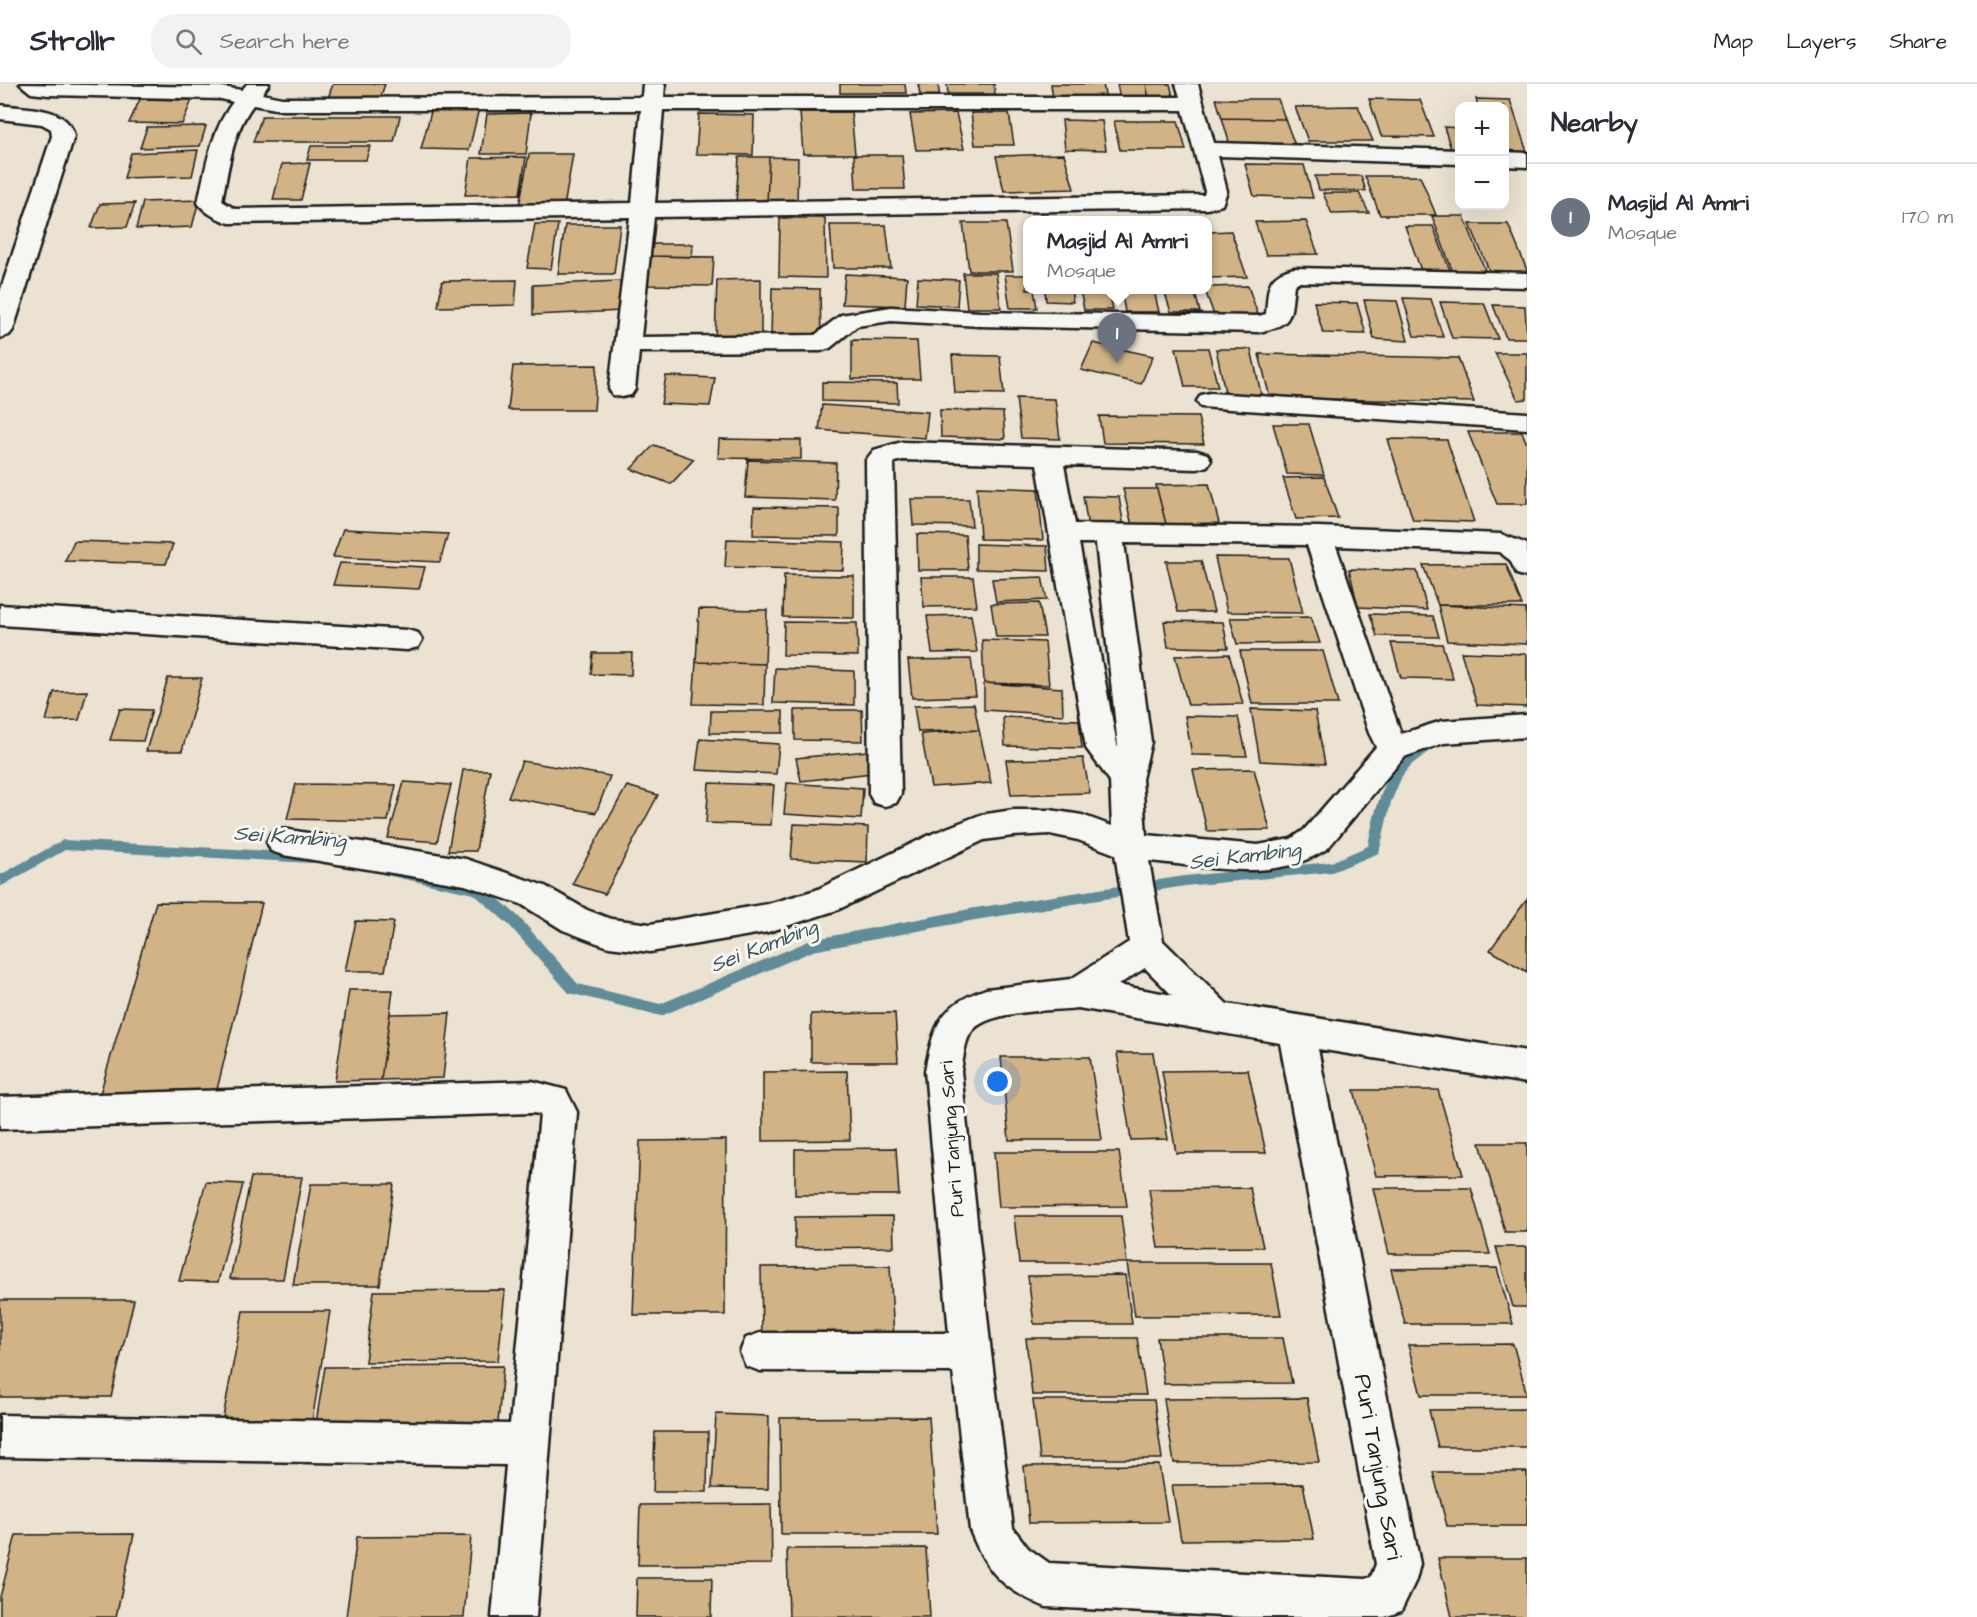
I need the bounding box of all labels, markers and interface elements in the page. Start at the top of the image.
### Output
search box [151,14,571,68]
text: Strollr [30,22,115,61]
icon: search [172,25,205,58]
text: Search here [220,26,350,57]
text: Map [1713,27,1753,56]
text: Layers [1786,27,1856,56]
text: Share [1889,27,1947,56]
map controls [1455,102,1509,210]
button: + [1455,102,1509,156]
text: Nearby [1551,105,1638,141]
button: − [1455,156,1509,210]
text: Masjid Al Amri [1608,188,1749,219]
text: 1 [1569,203,1572,231]
text: 170 m [1902,203,1953,231]
popup [1023,216,1212,294]
text: Mosque [1608,219,1677,247]
text: Masjid Al Amri [1047,226,1188,257]
text: Mosque [1047,257,1116,285]
pin: 1 [1098,314,1136,363]
water label: Sei Kambing [233,819,348,856]
water label: Sei Kambing [1187,835,1304,878]
water label: Sei Kambing [706,912,823,981]
street label: Puri Tanjung Sari [933,1060,972,1218]
your location [983,1067,1012,1096]
street label: Puri Tanjung Sari [1344,1371,1411,1563]

